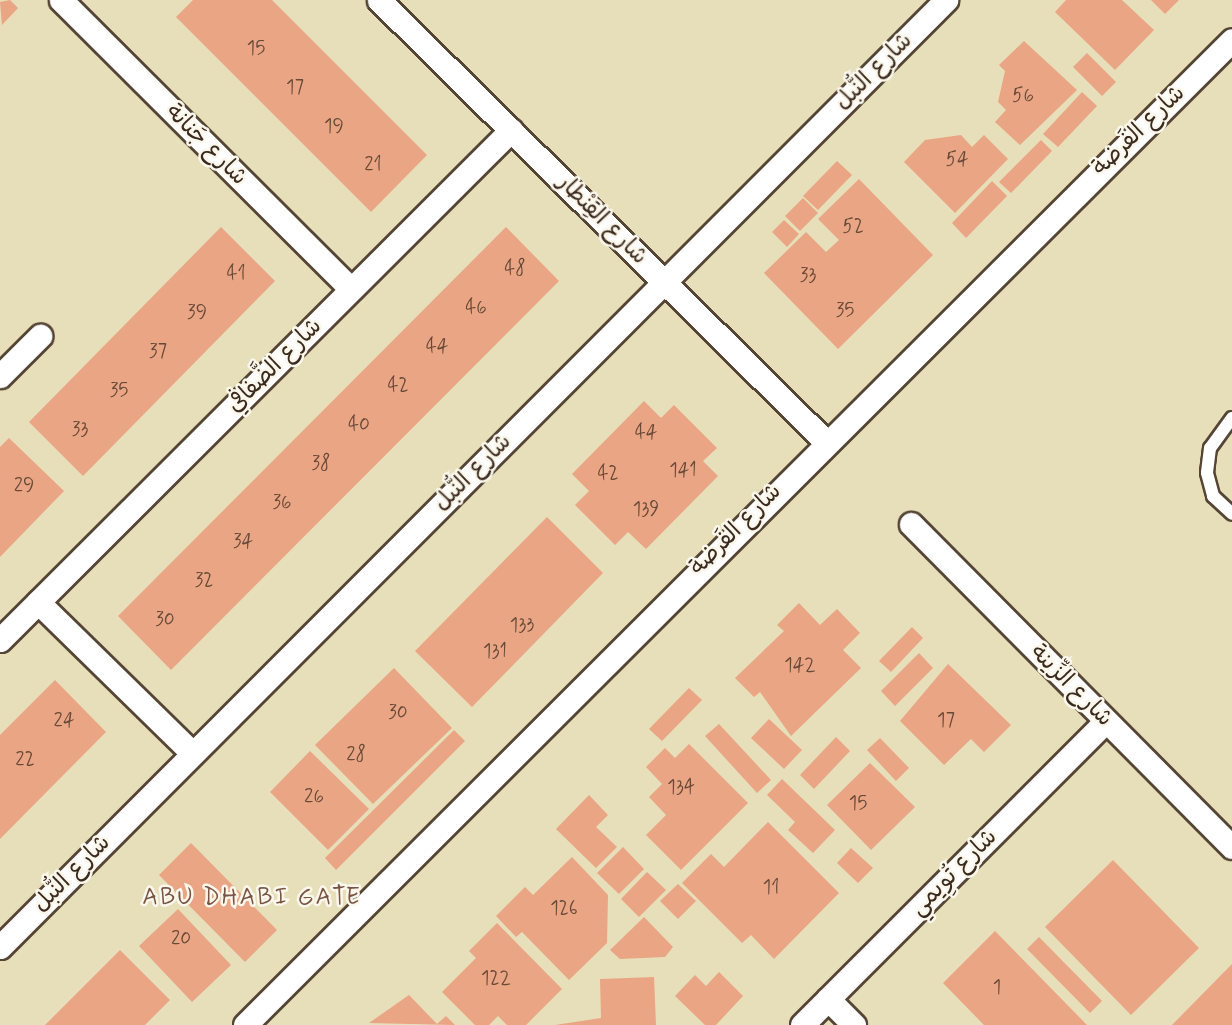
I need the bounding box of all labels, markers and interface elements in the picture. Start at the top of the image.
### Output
street label: شارع النُّبل [830,28,918,116]
house number: 15 [247,38,265,60]
house number: 17 [286,77,304,99]
street label: شارع الفَرضة [1087,80,1191,182]
house number: 56 [1012,85,1034,107]
street label: شارع جَنانة [160,99,252,191]
house number: 19 [324,116,344,138]
house number: 54 [946,149,968,171]
house number: 21 [364,154,382,176]
street label: شارع القِنْطار [551,169,653,271]
house number: 52 [842,216,864,238]
house number: 48 [504,258,526,280]
house number: 41 [226,263,246,285]
house number: 33 [800,265,816,287]
house number: 46 [465,297,487,319]
house number: 35 [836,300,854,322]
house number: 39 [187,302,207,324]
street label: شارع الضَّفافي [222,313,328,419]
house number: 44 [426,336,448,358]
house number: 37 [149,341,167,363]
house number: 42 [387,375,409,397]
house number: 35 [110,380,128,402]
house number: 40 [348,414,370,436]
house number: 33 [72,419,88,441]
house number: 44 [635,422,657,444]
street label: شارع النُّبل [429,429,517,517]
house number: 38 [312,453,330,475]
house number: 141 [669,460,697,482]
house number: 42 [597,463,619,485]
house number: 29 [14,475,34,497]
street label: شارع الفَرضة [684,478,788,582]
house number: 36 [272,492,292,514]
house number: 139 [633,499,659,521]
house number: 34 [233,531,253,553]
house number: 32 [195,570,213,592]
house number: 30 [155,609,175,631]
house number: 133 [510,615,534,637]
street label: شارع الزِّينة [1024,639,1118,733]
house number: 131 [483,641,507,663]
house number: 142 [784,655,816,677]
house number: 30 [388,702,408,724]
house number: 24 [54,710,74,732]
house number: 17 [937,710,955,732]
house number: 28 [346,744,366,766]
house number: 22 [15,749,35,771]
house number: 134 [667,777,695,799]
house number: 26 [304,786,324,808]
house number: 15 [849,793,867,815]
street label: شارع تُوِيمي [905,824,1003,922]
street label: شارع النُّبل [28,830,116,918]
house number: 11 [763,877,779,899]
district label: ABU DHABI GATE [141,884,363,912]
house number: 126 [550,898,578,920]
house number: 20 [171,928,191,950]
house number: 122 [481,968,511,990]
house number: 1 [993,977,1001,999]

